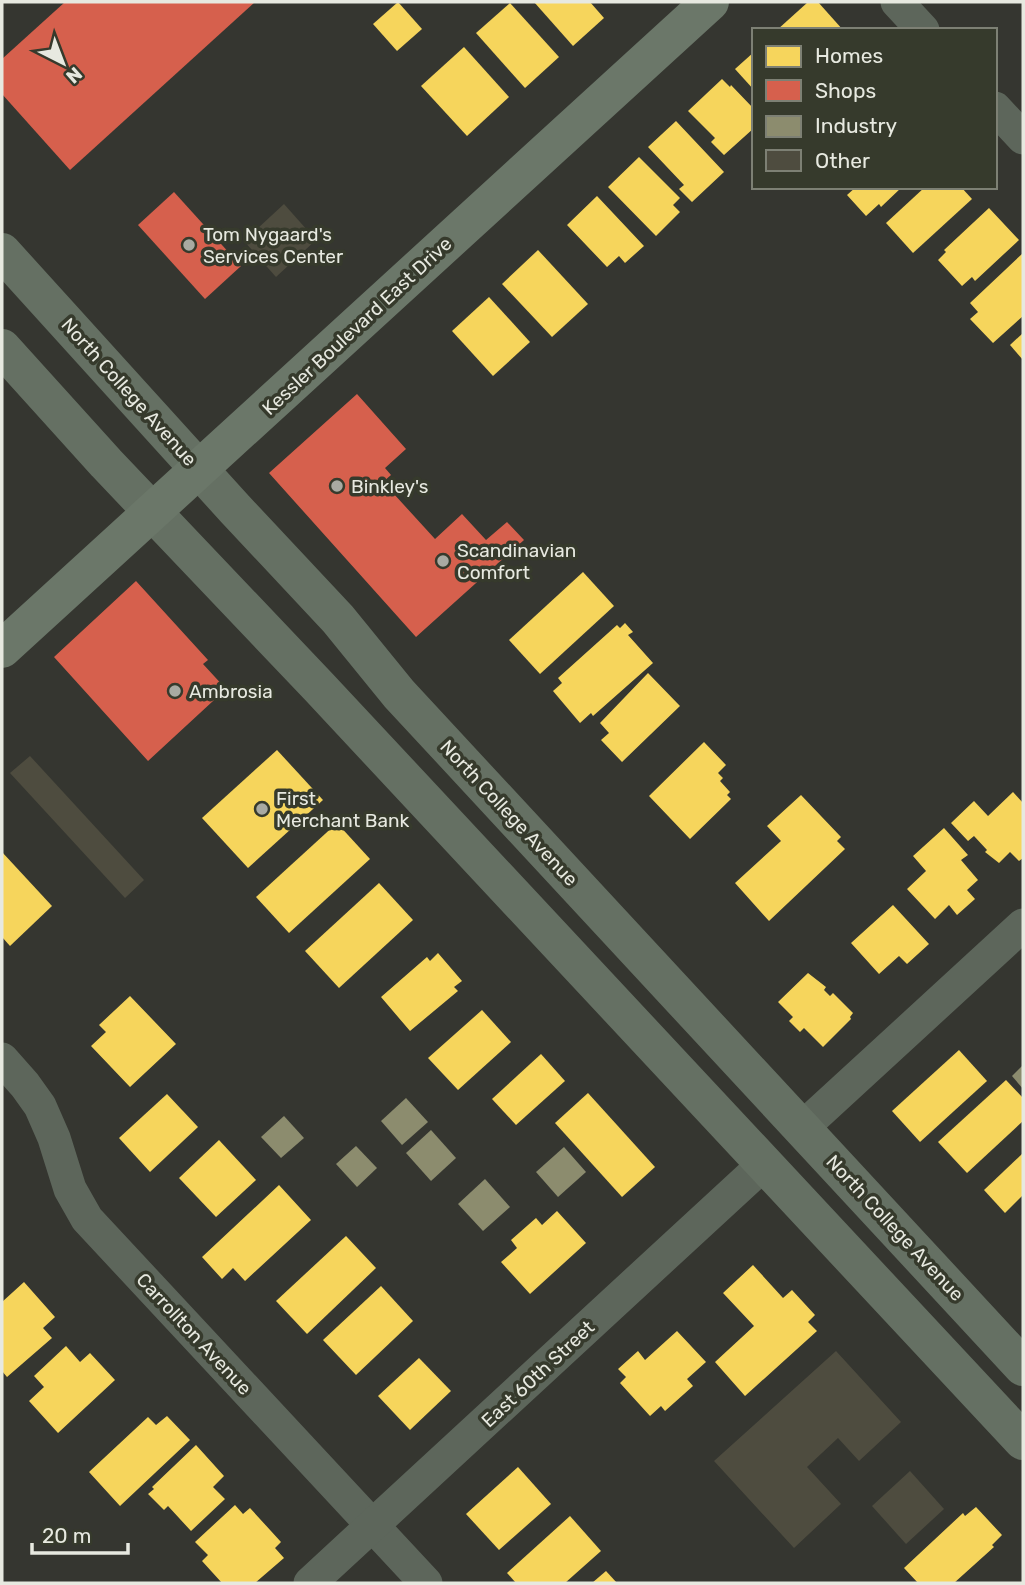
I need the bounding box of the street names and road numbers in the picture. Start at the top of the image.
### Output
street label: Kessler Boulevard East Drive [258,232,456,420]
street label: North College Avenue [57,313,201,471]
street label: North College Avenue [435,735,583,891]
street label: North College Avenue [821,1150,969,1306]
street label: Carrollton Avenue [132,1268,256,1400]
street label: East 60th Street [477,1315,600,1432]

